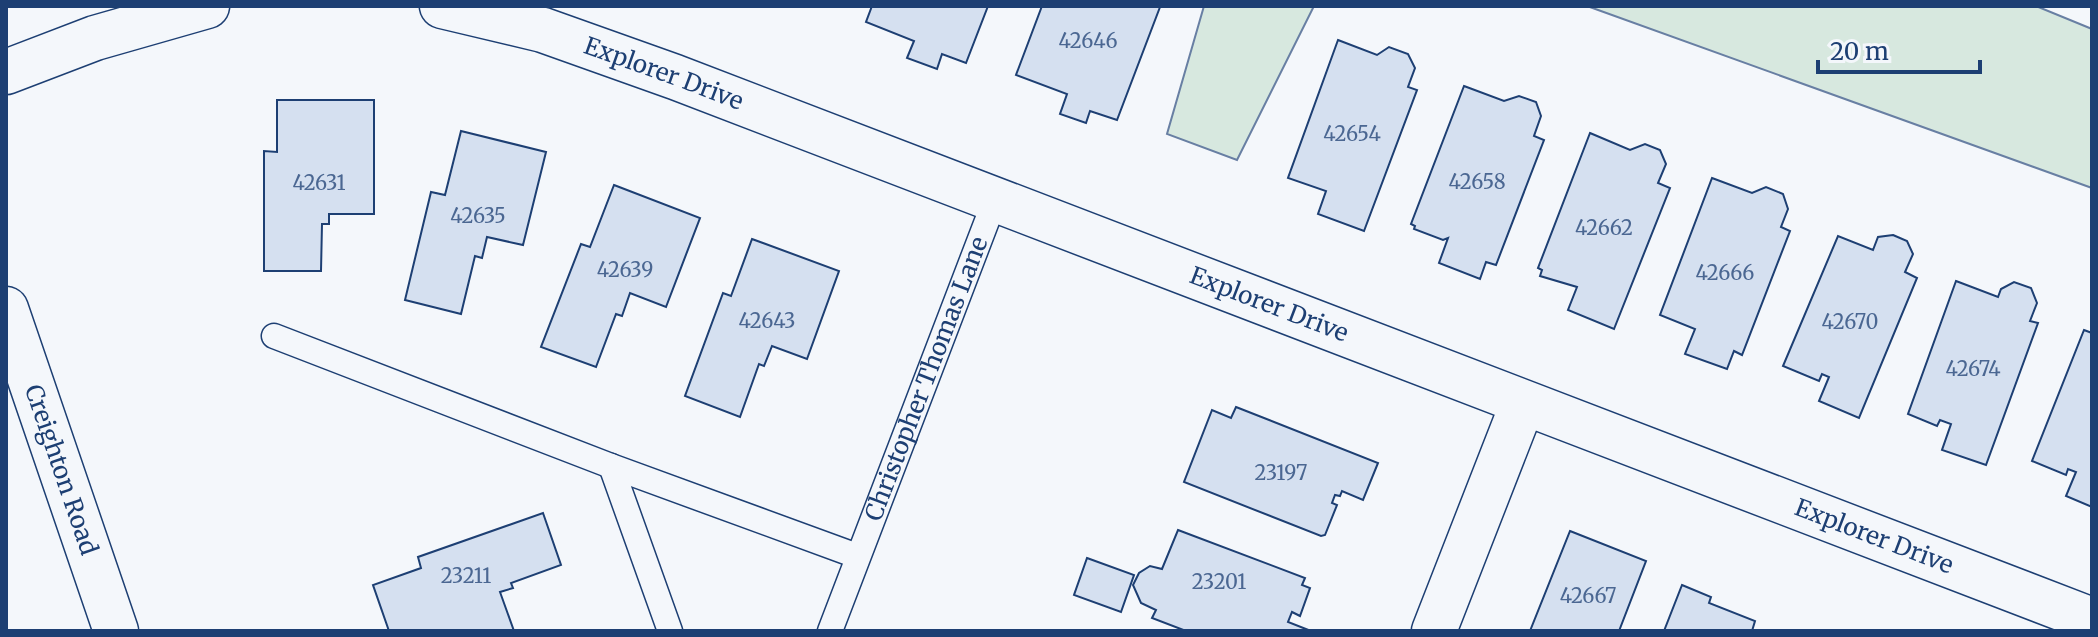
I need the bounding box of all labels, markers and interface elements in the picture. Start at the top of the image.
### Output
scale bar [1818,24,1980,74]
house number: 42646 [1058,28,1118,53]
street label: Explorer Drive [580,30,748,117]
text: 20 m [1830,36,1889,67]
house number: 42654 [1323,121,1381,146]
house number: 42658 [1448,169,1506,194]
house number: 42631 [292,170,346,195]
house number: 42635 [450,203,506,228]
house number: 42662 [1575,215,1633,240]
street label: Christopher Thomas Lane [858,232,995,525]
house number: 42639 [597,257,653,282]
street label: Explorer Drive [1185,260,1353,349]
house number: 42666 [1696,260,1754,285]
house number: 42643 [739,308,795,333]
house number: 42670 [1821,309,1879,334]
house number: 42674 [1945,356,2001,381]
street label: Creighton Road [18,380,105,559]
house number: 23197 [1255,460,1307,485]
street label: Explorer Drive [1791,492,1958,580]
house number: 23211 [441,563,491,588]
house number: 23201 [1192,569,1246,594]
house number: 42667 [1560,583,1616,608]

